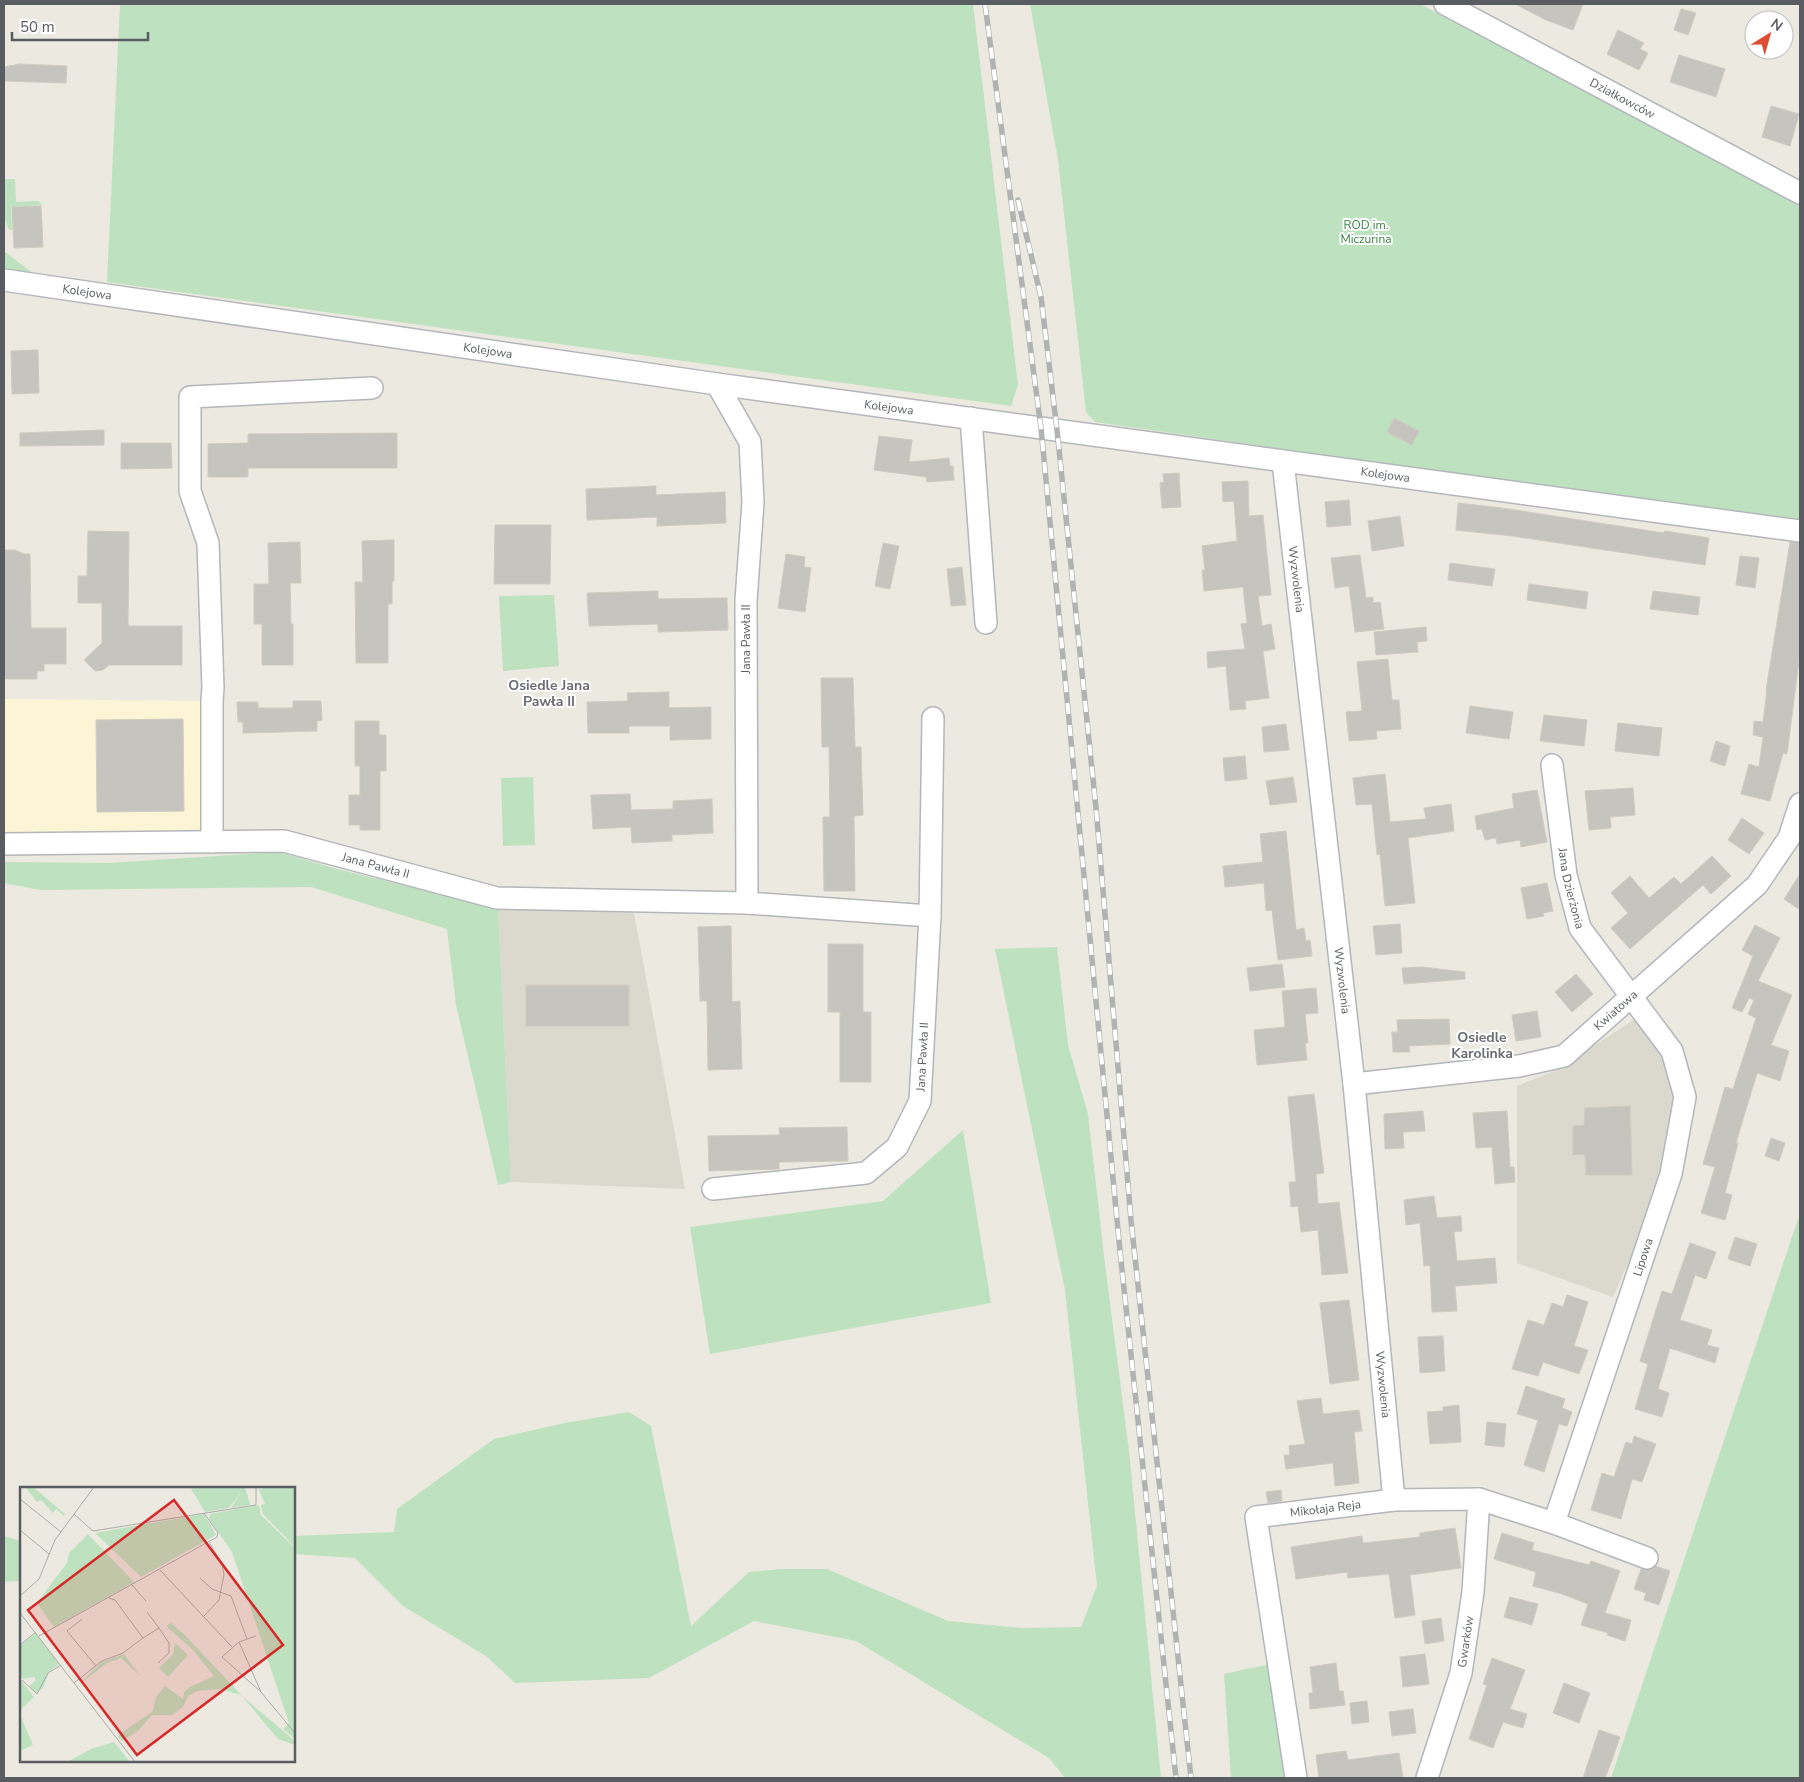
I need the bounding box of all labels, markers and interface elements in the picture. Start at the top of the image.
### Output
scale bar [12,10,149,42]
north arrow [1744,10,1794,60]
text: N [1767,14,1786,36]
text: 50 m [20,17,55,37]
street label: Działkowców [1587,75,1658,122]
park label: ROD im. Miczurina [1340,217,1392,247]
street label: Kolejowa [61,281,113,304]
street label: Kolejowa [462,339,514,362]
street label: Kolejowa [863,396,915,419]
street label: Kolejowa [1360,463,1411,486]
street label: Wyzwolenia [1285,545,1308,613]
street label: Jana Pawła II [738,604,754,675]
district label: Osiedle Jana Pawła II [508,676,590,711]
street label: Jana Dzierżonia [1555,846,1588,931]
street label: Jana Pawła II [339,849,411,882]
street label: Wyzwolenia [1330,946,1354,1015]
street label: Kwiatowa [1590,987,1641,1034]
street label: Jana Pawła II [912,1022,932,1093]
district label: Osiedle Karolinka [1451,1028,1513,1063]
street label: Lipowa [1629,1236,1657,1278]
street label: Wyzwolenia [1372,1350,1394,1419]
inset map [20,1487,295,1762]
street label: Mikołaja Reja [1289,1496,1362,1521]
street label: Gwarków [1454,1615,1477,1669]

